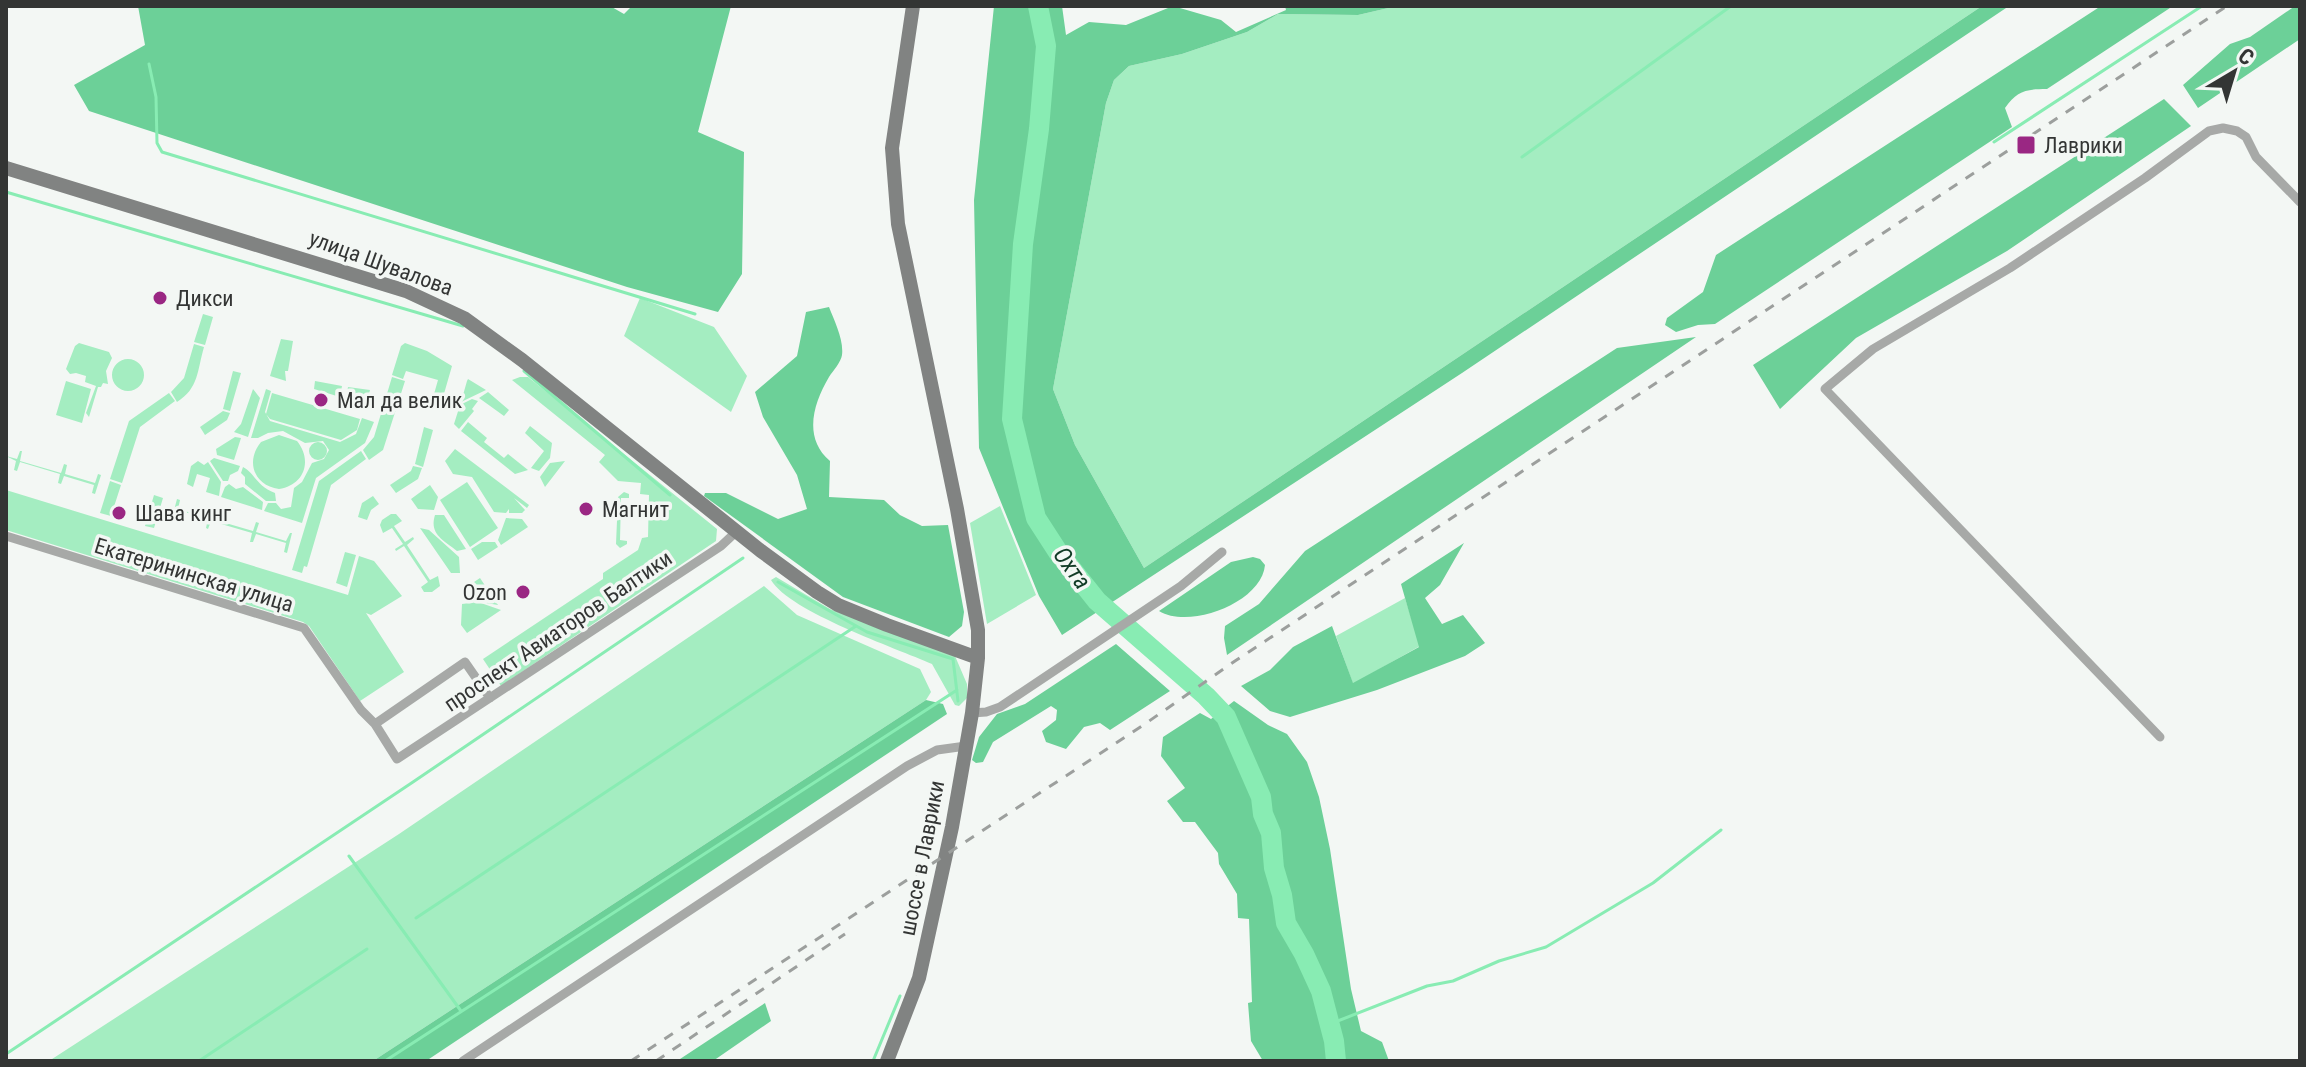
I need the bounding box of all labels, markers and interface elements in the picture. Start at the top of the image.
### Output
north arrow [2194,32,2274,112]
text: С [2233,43,2259,70]
place label: Лаврики [2044,133,2123,158]
marker: Лаврики [2015,134,2037,156]
street label: улица Шувалова [306,225,456,301]
place label: Дикси [176,286,234,311]
marker: Дикси [151,289,169,307]
place label: Мал да велик [337,388,463,413]
marker: Мал да велик [312,391,330,409]
place label: Магнит [602,497,669,522]
marker: Магнит [577,500,595,518]
place label: Шава кинг [135,501,231,526]
marker: Шава кинг [110,504,128,522]
street label: Екатерининская улица [92,533,296,617]
water label: Охта [1047,542,1097,594]
street label: проспект Авиаторов Балтики [439,545,677,717]
place label: Ozon [463,580,507,605]
marker: Ozon [514,583,532,601]
street label: шоссе в Лаврики [895,778,949,938]

